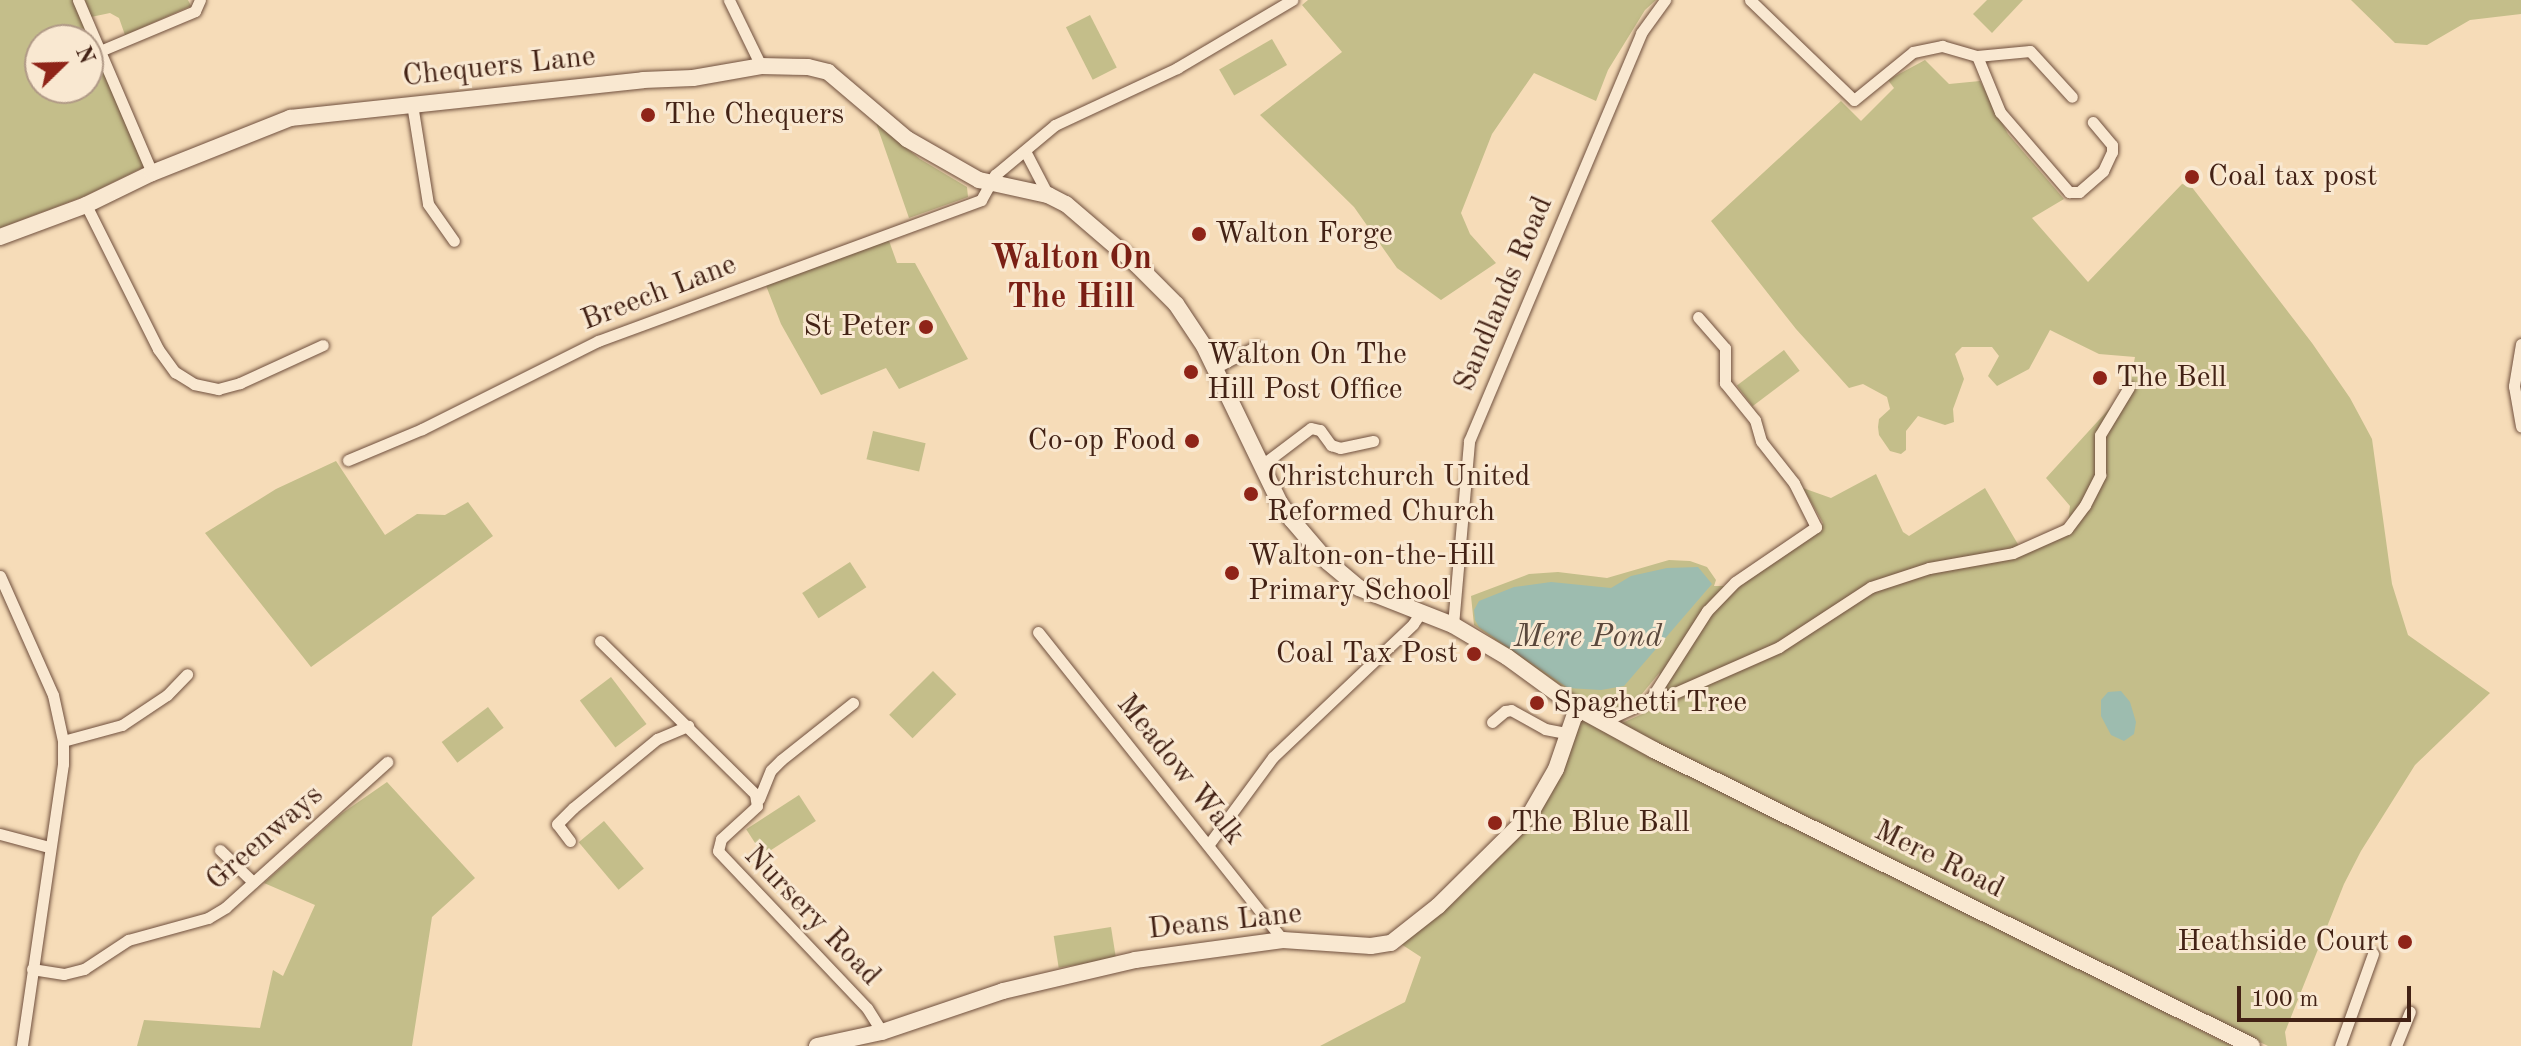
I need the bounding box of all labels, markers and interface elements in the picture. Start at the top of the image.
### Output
north arrow [24,24,104,104]
street label: Chequers Lane [401,39,597,95]
text: N [71,43,98,67]
place label: The Chequers [664,97,844,133]
marker: The Chequers [639,106,657,124]
place label: Coal tax post [2208,159,2378,195]
marker: Coal tax post [2183,168,2201,186]
street label: Sandlands Road [1447,191,1561,397]
place label: Walton Forge [1215,216,1393,252]
marker: Walton Forge [1190,225,1208,243]
district label: Walton On The Hill [990,239,1152,318]
street label: Breech Lane [576,247,742,339]
place label: St Peter [803,309,910,345]
marker: St Peter [917,318,935,336]
place label: Walton On The Hill Post Office [1207,337,1407,408]
place label: The Bell [2116,360,2227,396]
marker: Walton On The Hill Post Office [1182,363,1200,381]
marker: The Bell [2091,369,2109,387]
place label: Co-op Food [1028,423,1176,459]
marker: Co-op Food [1183,432,1201,450]
place label: Christchurch United Reformed Church [1267,459,1531,530]
marker: Christchurch United Reformed Church [1242,485,1260,503]
place label: Walton-on-the-Hill Primary School [1248,538,1495,608]
marker: Walton-on-the-Hill Primary School [1223,564,1241,582]
water label: Mere Pond [1514,619,1662,657]
place label: Coal Tax Post [1276,636,1458,672]
marker: Coal Tax Post [1465,645,1483,663]
place label: Spaghetti Tree [1553,685,1747,721]
street label: Meadow Walk [1108,687,1252,853]
marker: Spaghetti Tree [1528,694,1546,712]
street label: Greenways [199,777,331,899]
place label: The Blue Ball [1511,805,1690,841]
street label: Mere Road [1868,813,2010,907]
marker: The Blue Ball [1486,814,1504,832]
street label: Nursery Road [736,838,888,994]
street label: Deans Lane [1146,896,1304,948]
place label: Heathside Court [2177,924,2389,960]
marker: Heathside Court [2396,933,2414,951]
scale bar [2241,970,2415,1020]
text: 100 m [2251,988,2319,1012]

